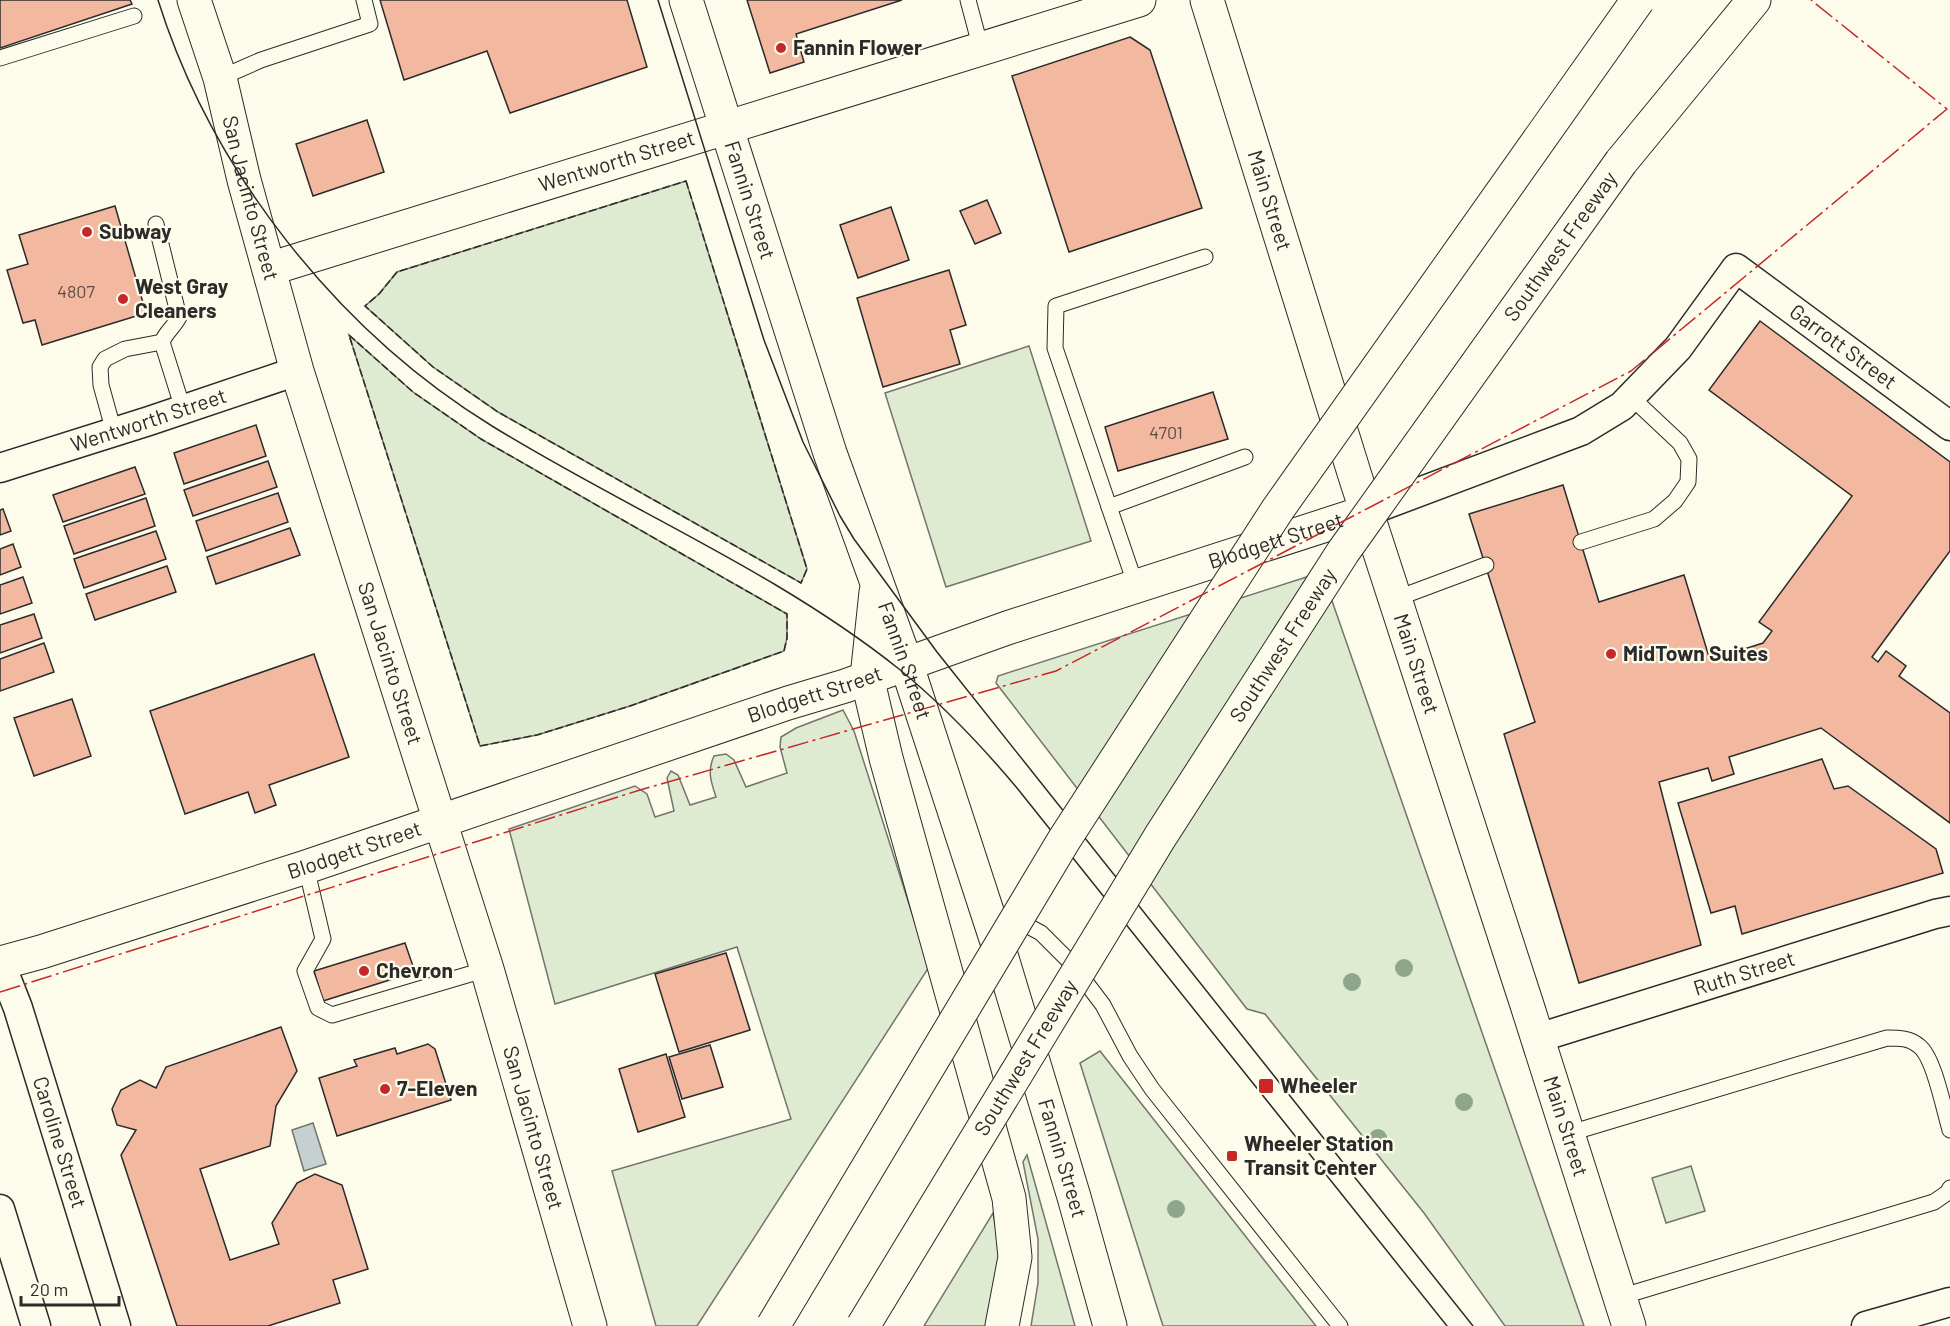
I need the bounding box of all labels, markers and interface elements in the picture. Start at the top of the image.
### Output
place label: Fannin Flower [793,34,922,59]
marker: Fannin Flower [774,41,788,55]
street label: San Jacinto Street [218,113,285,283]
street label: Wentworth Street [535,124,698,196]
street label: Fannin Street [721,137,782,262]
street label: Main Street [1243,147,1298,253]
street label: Southwest Freeway [1498,166,1622,325]
place label: Subway [99,218,172,243]
marker: Subway [80,225,94,239]
place label: West Gray Cleaners [135,273,229,322]
house number: 4807 [57,280,95,302]
marker: West Gray Cleaners [116,292,130,306]
street label: Garrott Street [1785,298,1902,393]
street label: Wentworth Street [67,382,229,456]
house number: 4701 [1149,421,1183,443]
street label: Blodgett Street [1205,506,1346,573]
street label: Southwest Freeway [1223,562,1341,726]
street label: San Jacinto Street [354,578,429,747]
street label: Fannin Street [874,598,938,722]
street label: Main Street [1390,610,1445,717]
place label: MidTown Suites [1623,640,1768,665]
marker: MidTown Suites [1604,647,1618,661]
street label: Blodgett Street [744,660,885,727]
street label: Blodgett Street [284,815,424,883]
street label: Ruth Street [1690,945,1797,1000]
place label: Chevron [376,957,453,982]
marker: Chevron [357,964,371,978]
street label: Southwest Freeway [968,974,1082,1139]
street label: San Jacinto Street [499,1043,570,1212]
place label: Wheeler [1280,1072,1357,1097]
street label: Main Street [1539,1072,1595,1179]
street label: Caroline Street [29,1073,93,1211]
place label: 7-Eleven [397,1075,477,1100]
marker: Wheeler [1257,1077,1275,1095]
marker: 7-Eleven [378,1082,392,1096]
street label: Fannin Street [1034,1095,1093,1220]
place label: Wheeler Station Transit Center [1244,1130,1393,1179]
marker: Wheeler Station Transit Center [1225,1149,1239,1163]
scale bar [21,1269,118,1307]
text: 20 m [30,1278,68,1300]

